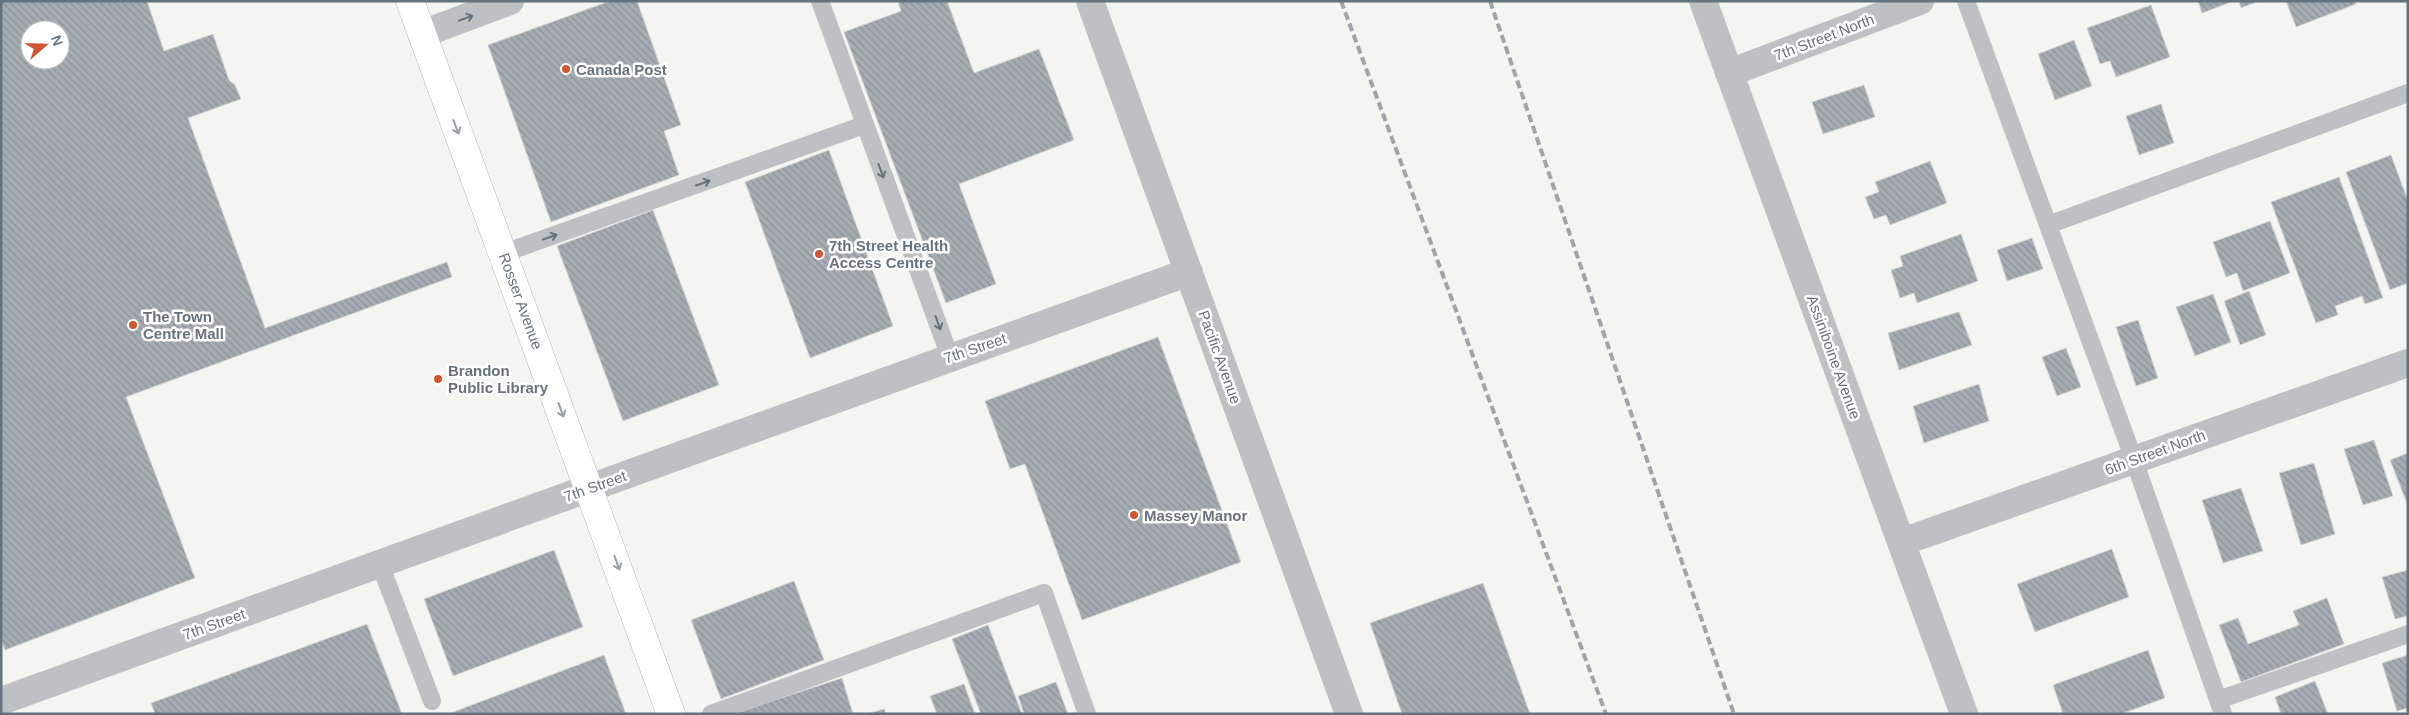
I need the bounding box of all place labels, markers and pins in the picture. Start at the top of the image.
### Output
place label: Canada Post [576,61,667,78]
marker: Canada Post [560,63,572,75]
place label: 7th Street Health Access Centre [829,237,948,271]
marker: 7th Street Health Access Centre [813,248,825,260]
place label: The Town Centre Mall [143,308,224,342]
marker: The Town Centre Mall [127,319,139,331]
place label: Brandon Public Library [448,362,549,396]
marker: Brandon Public Library [432,373,444,385]
place label: Massey Manor [1144,507,1248,524]
marker: Massey Manor [1128,509,1140,521]

